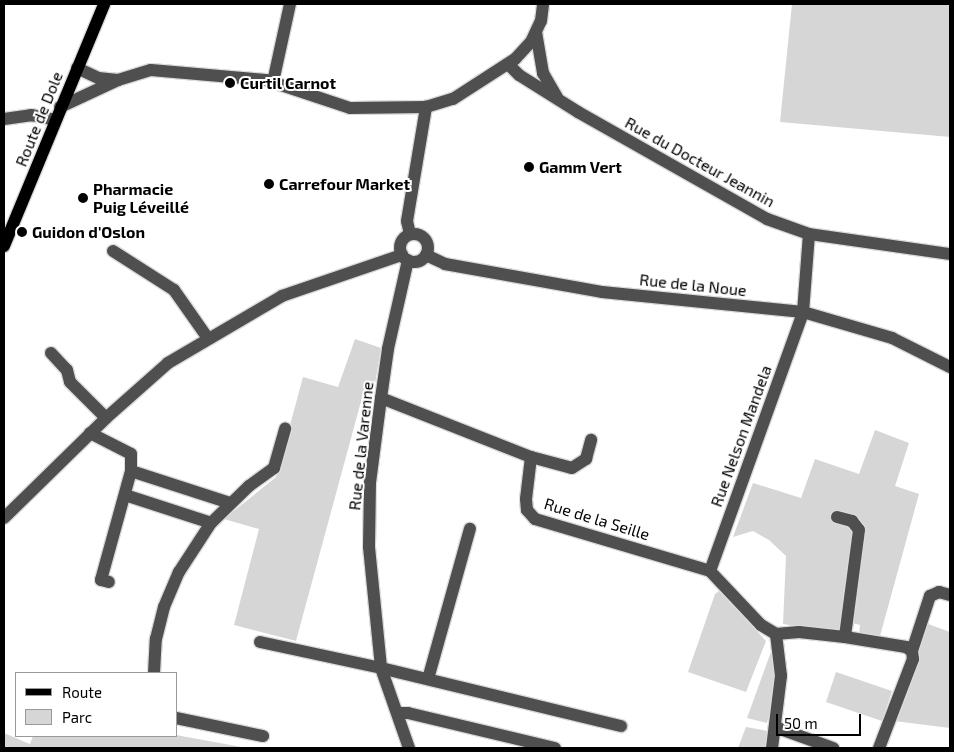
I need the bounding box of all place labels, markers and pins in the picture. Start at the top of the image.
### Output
place label: Curtil Carnot [240,73,336,93]
marker: Curtil Carnot [224,77,236,89]
place label: Gamm Vert [539,157,622,177]
marker: Gamm Vert [523,161,535,173]
place label: Carrefour Market [279,174,410,194]
marker: Carrefour Market [263,178,275,190]
place label: Pharmacie Puig Léveillé [93,179,189,217]
marker: Pharmacie Puig Léveillé [77,192,89,204]
place label: Guidon d'Oslon [32,222,145,242]
marker: Guidon d'Oslon [16,226,28,238]

